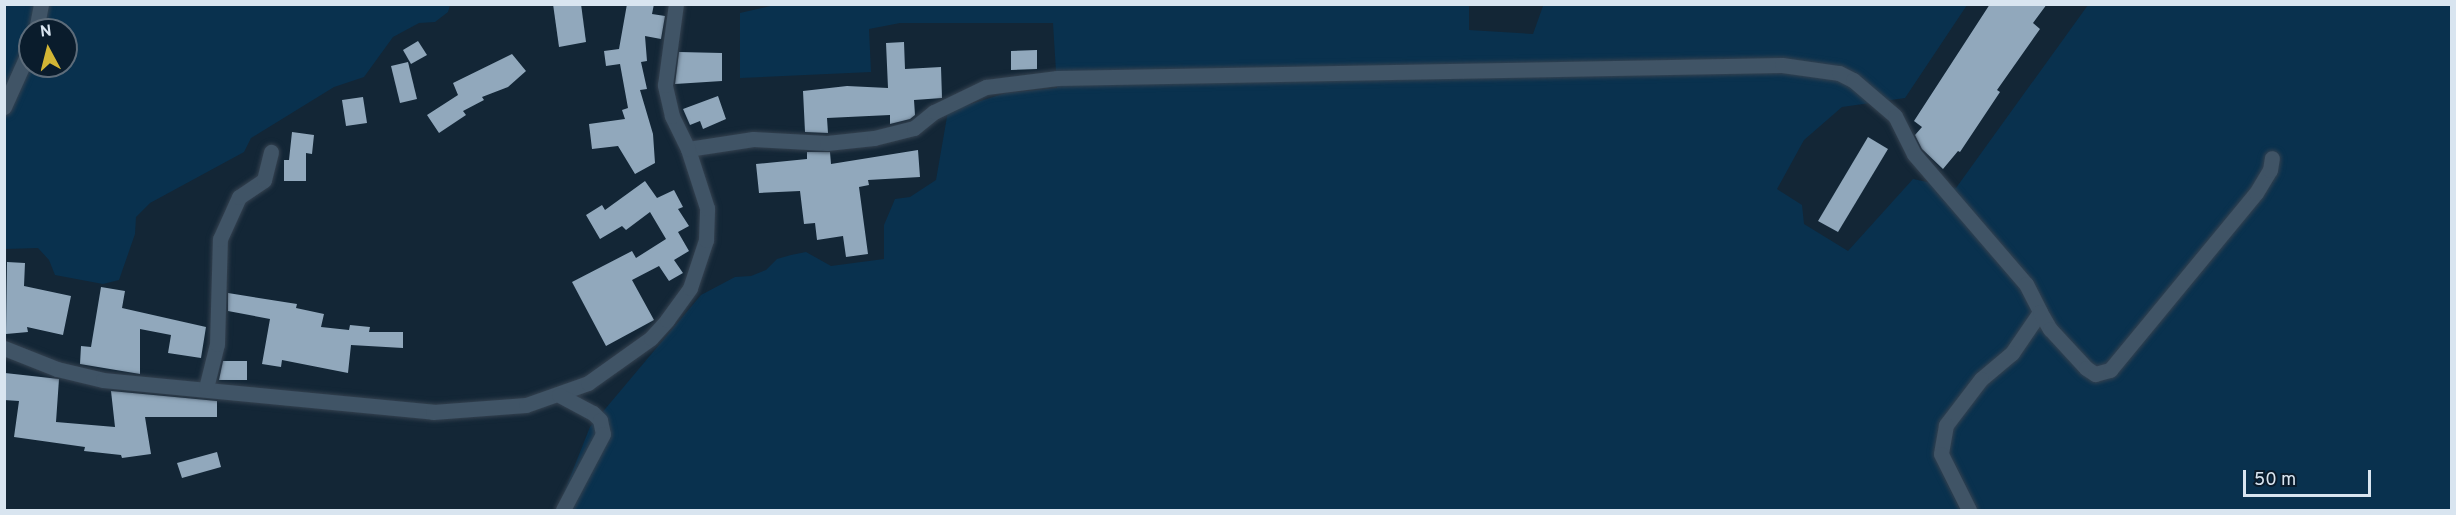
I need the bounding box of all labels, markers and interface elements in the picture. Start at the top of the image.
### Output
north arrow [18,18,78,78]
text: N [39,21,53,43]
scale bar [2246,458,2374,496]
text: 50 m [2254,469,2296,492]

